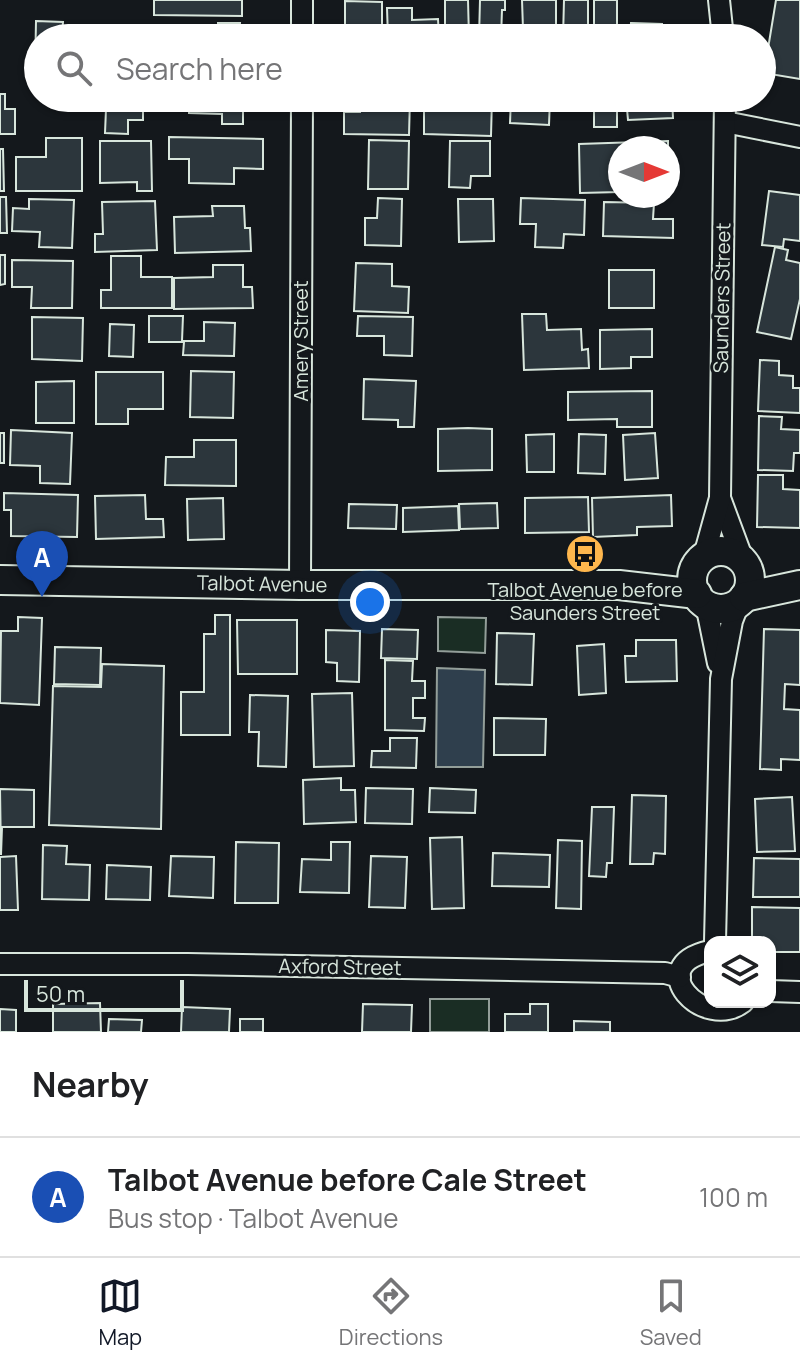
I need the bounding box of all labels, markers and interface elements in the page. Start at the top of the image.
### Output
search box [24,24,776,112]
icon: search [52,46,96,90]
text: Search here [116,48,283,89]
north arrow [608,136,680,208]
street label: Saunders Street [707,222,736,374]
street label: Amery Street [287,280,314,402]
pin: A [16,531,68,597]
bus stop icon: Talbot Avenue before Saunders Street [564,533,606,575]
street label: Talbot Avenue [197,569,327,598]
place label: Talbot Avenue before Saunders Street [487,576,683,626]
your location [350,582,390,622]
map controls [704,936,776,1008]
button: layers [704,936,776,1008]
street label: Axford Street [278,952,402,981]
scale bar [24,976,184,1012]
text: 50 m [36,979,85,1009]
text: Nearby [32,1061,148,1107]
text: Talbot Avenue before Cale Street [108,1159,587,1200]
text: A [49,1179,67,1215]
text: 100 m [699,1179,768,1215]
text: Bus stop · Talbot Avenue [108,1200,398,1236]
tab: Map [98,1274,142,1352]
tab: Directions [339,1274,443,1352]
tab: Saved [640,1274,702,1352]

